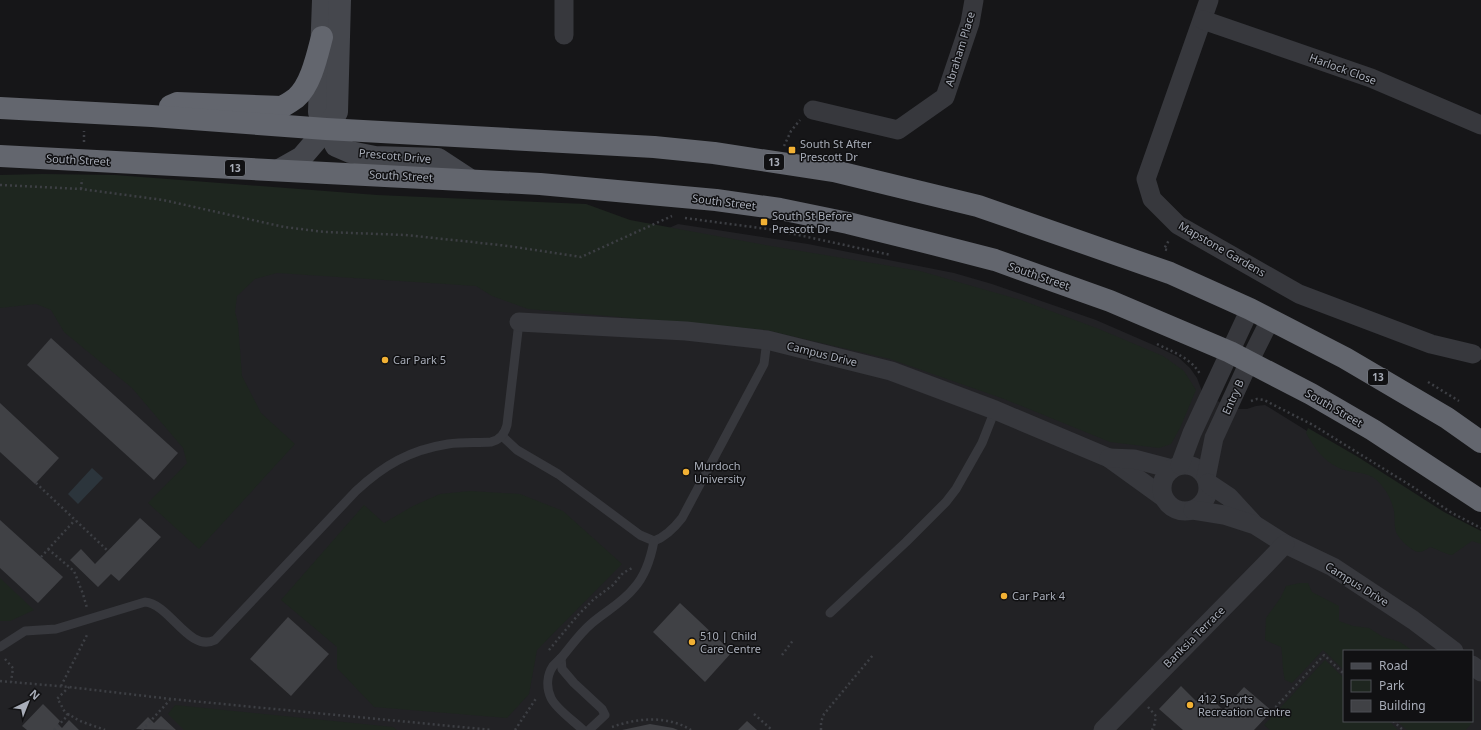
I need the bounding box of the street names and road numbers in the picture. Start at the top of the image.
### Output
street label: Abraham Place [941,10,978,88]
street label: Harlock Close [1308,49,1379,88]
street label: Prescott Drive [358,145,432,166]
street label: South Street [46,150,110,169]
road number: 13 [764,154,784,170]
road number: 13 [225,160,245,176]
street label: South Street [369,166,433,185]
street label: South Street [691,190,757,213]
street label: Mapstone Gardens [1176,218,1269,280]
street label: South Street [1007,258,1072,293]
street label: Campus Drive [785,337,859,370]
road number: 13 [1368,369,1388,385]
street label: Entry B [1218,377,1247,417]
street label: South Street [1303,385,1366,430]
street label: Campus Drive [1323,558,1392,609]
street label: Banksia Terrace [1160,603,1228,671]

